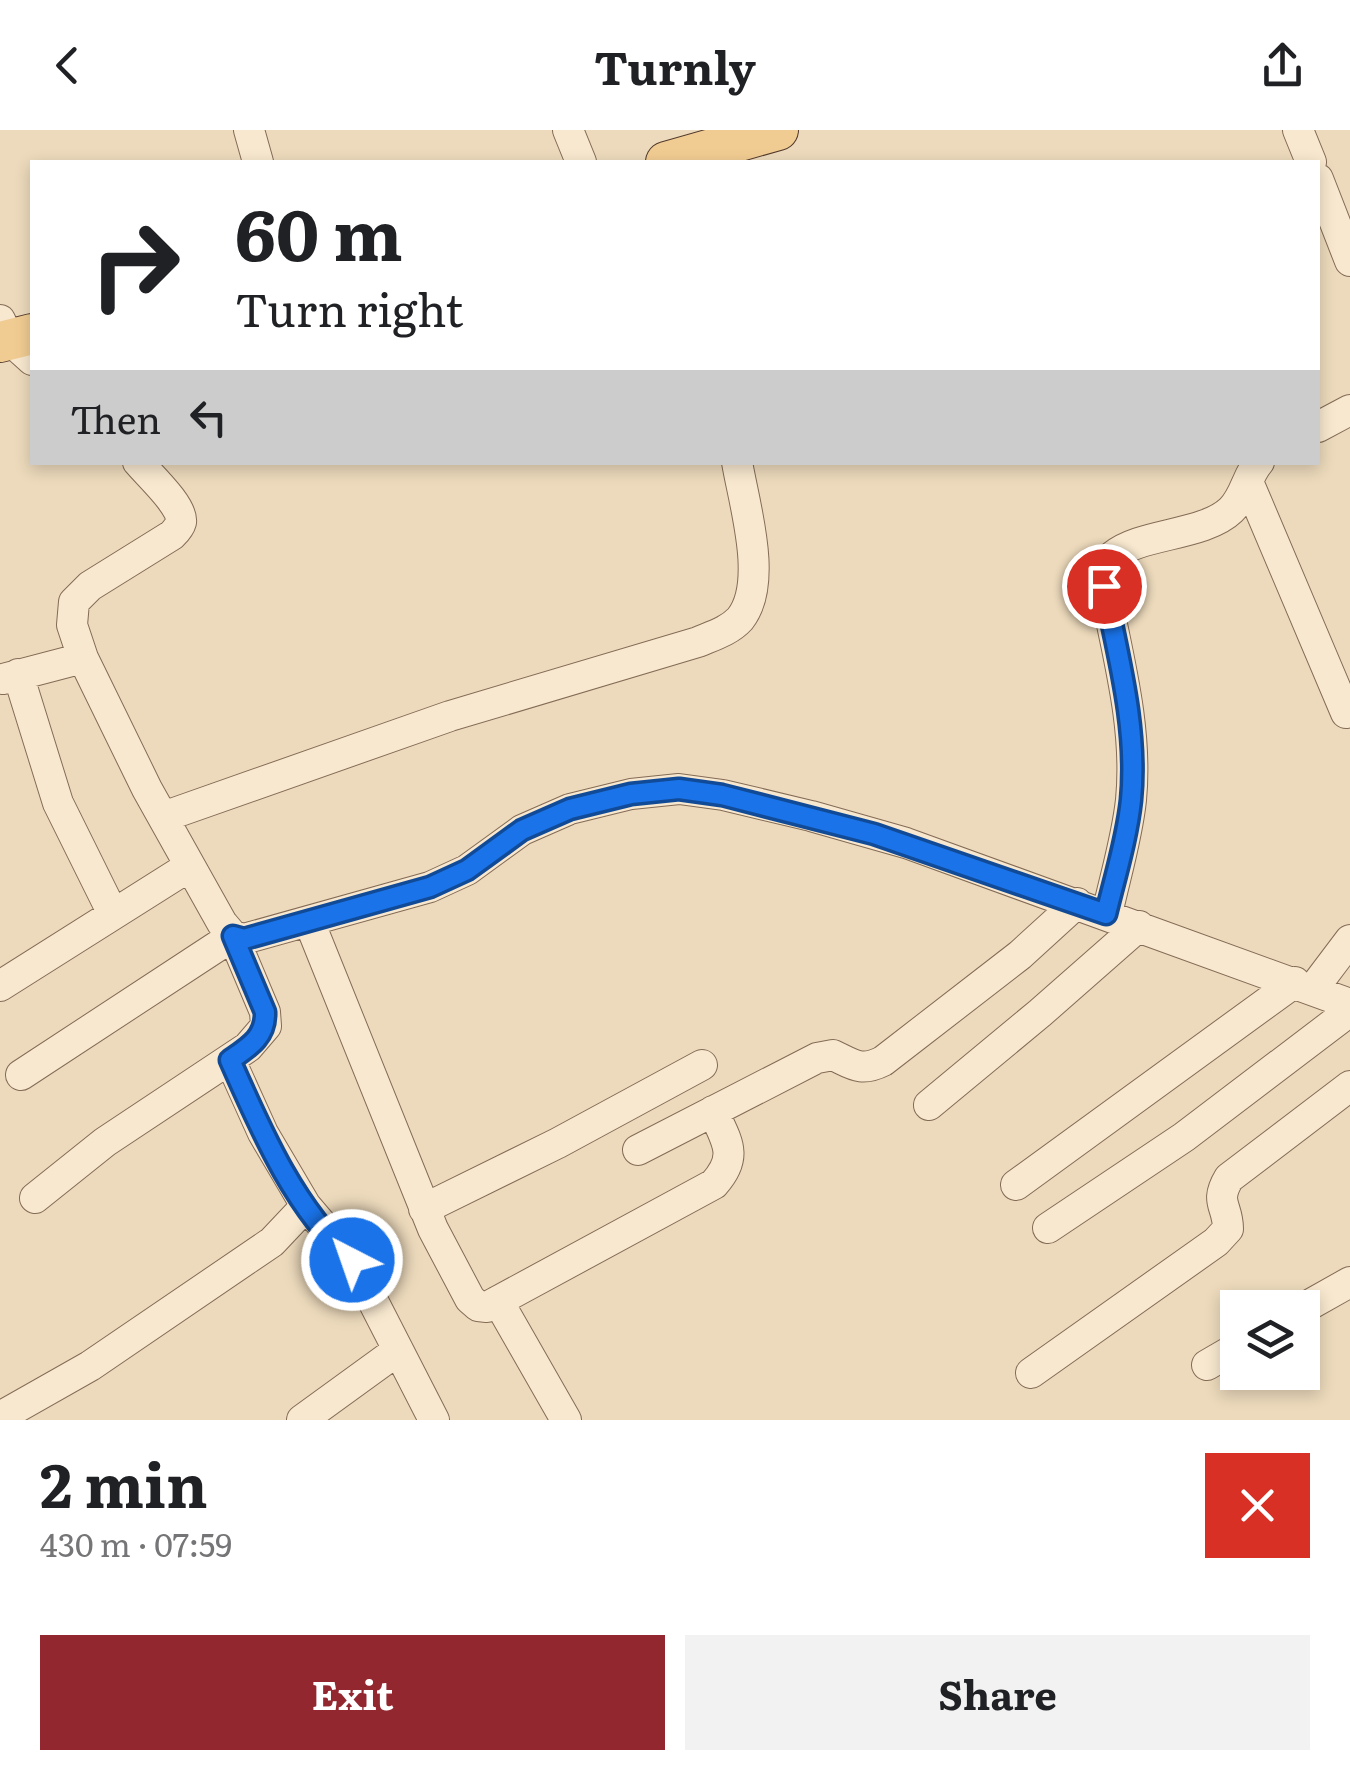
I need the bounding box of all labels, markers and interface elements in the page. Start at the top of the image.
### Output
text: Turnly [594,32,756,99]
icon: back [40,38,95,93]
icon: share [1255,38,1310,93]
text: 60 m [235,179,403,283]
icon: right [70,200,200,330]
text: Turn right [235,274,463,341]
text: Then [70,389,161,446]
icon: left [181,390,236,445]
pin [1062,544,1147,629]
icon: arrive [1077,559,1132,614]
position arrow [300,1208,404,1312]
map controls [1220,1290,1320,1390]
button: layers [1220,1290,1320,1390]
text: 2 min [40,1437,208,1526]
button: close [1205,1453,1310,1558]
text: 430 m · 07:59 [40,1519,232,1567]
button: Exit [40,1635,665,1750]
button: Share [685,1635,1310,1750]

